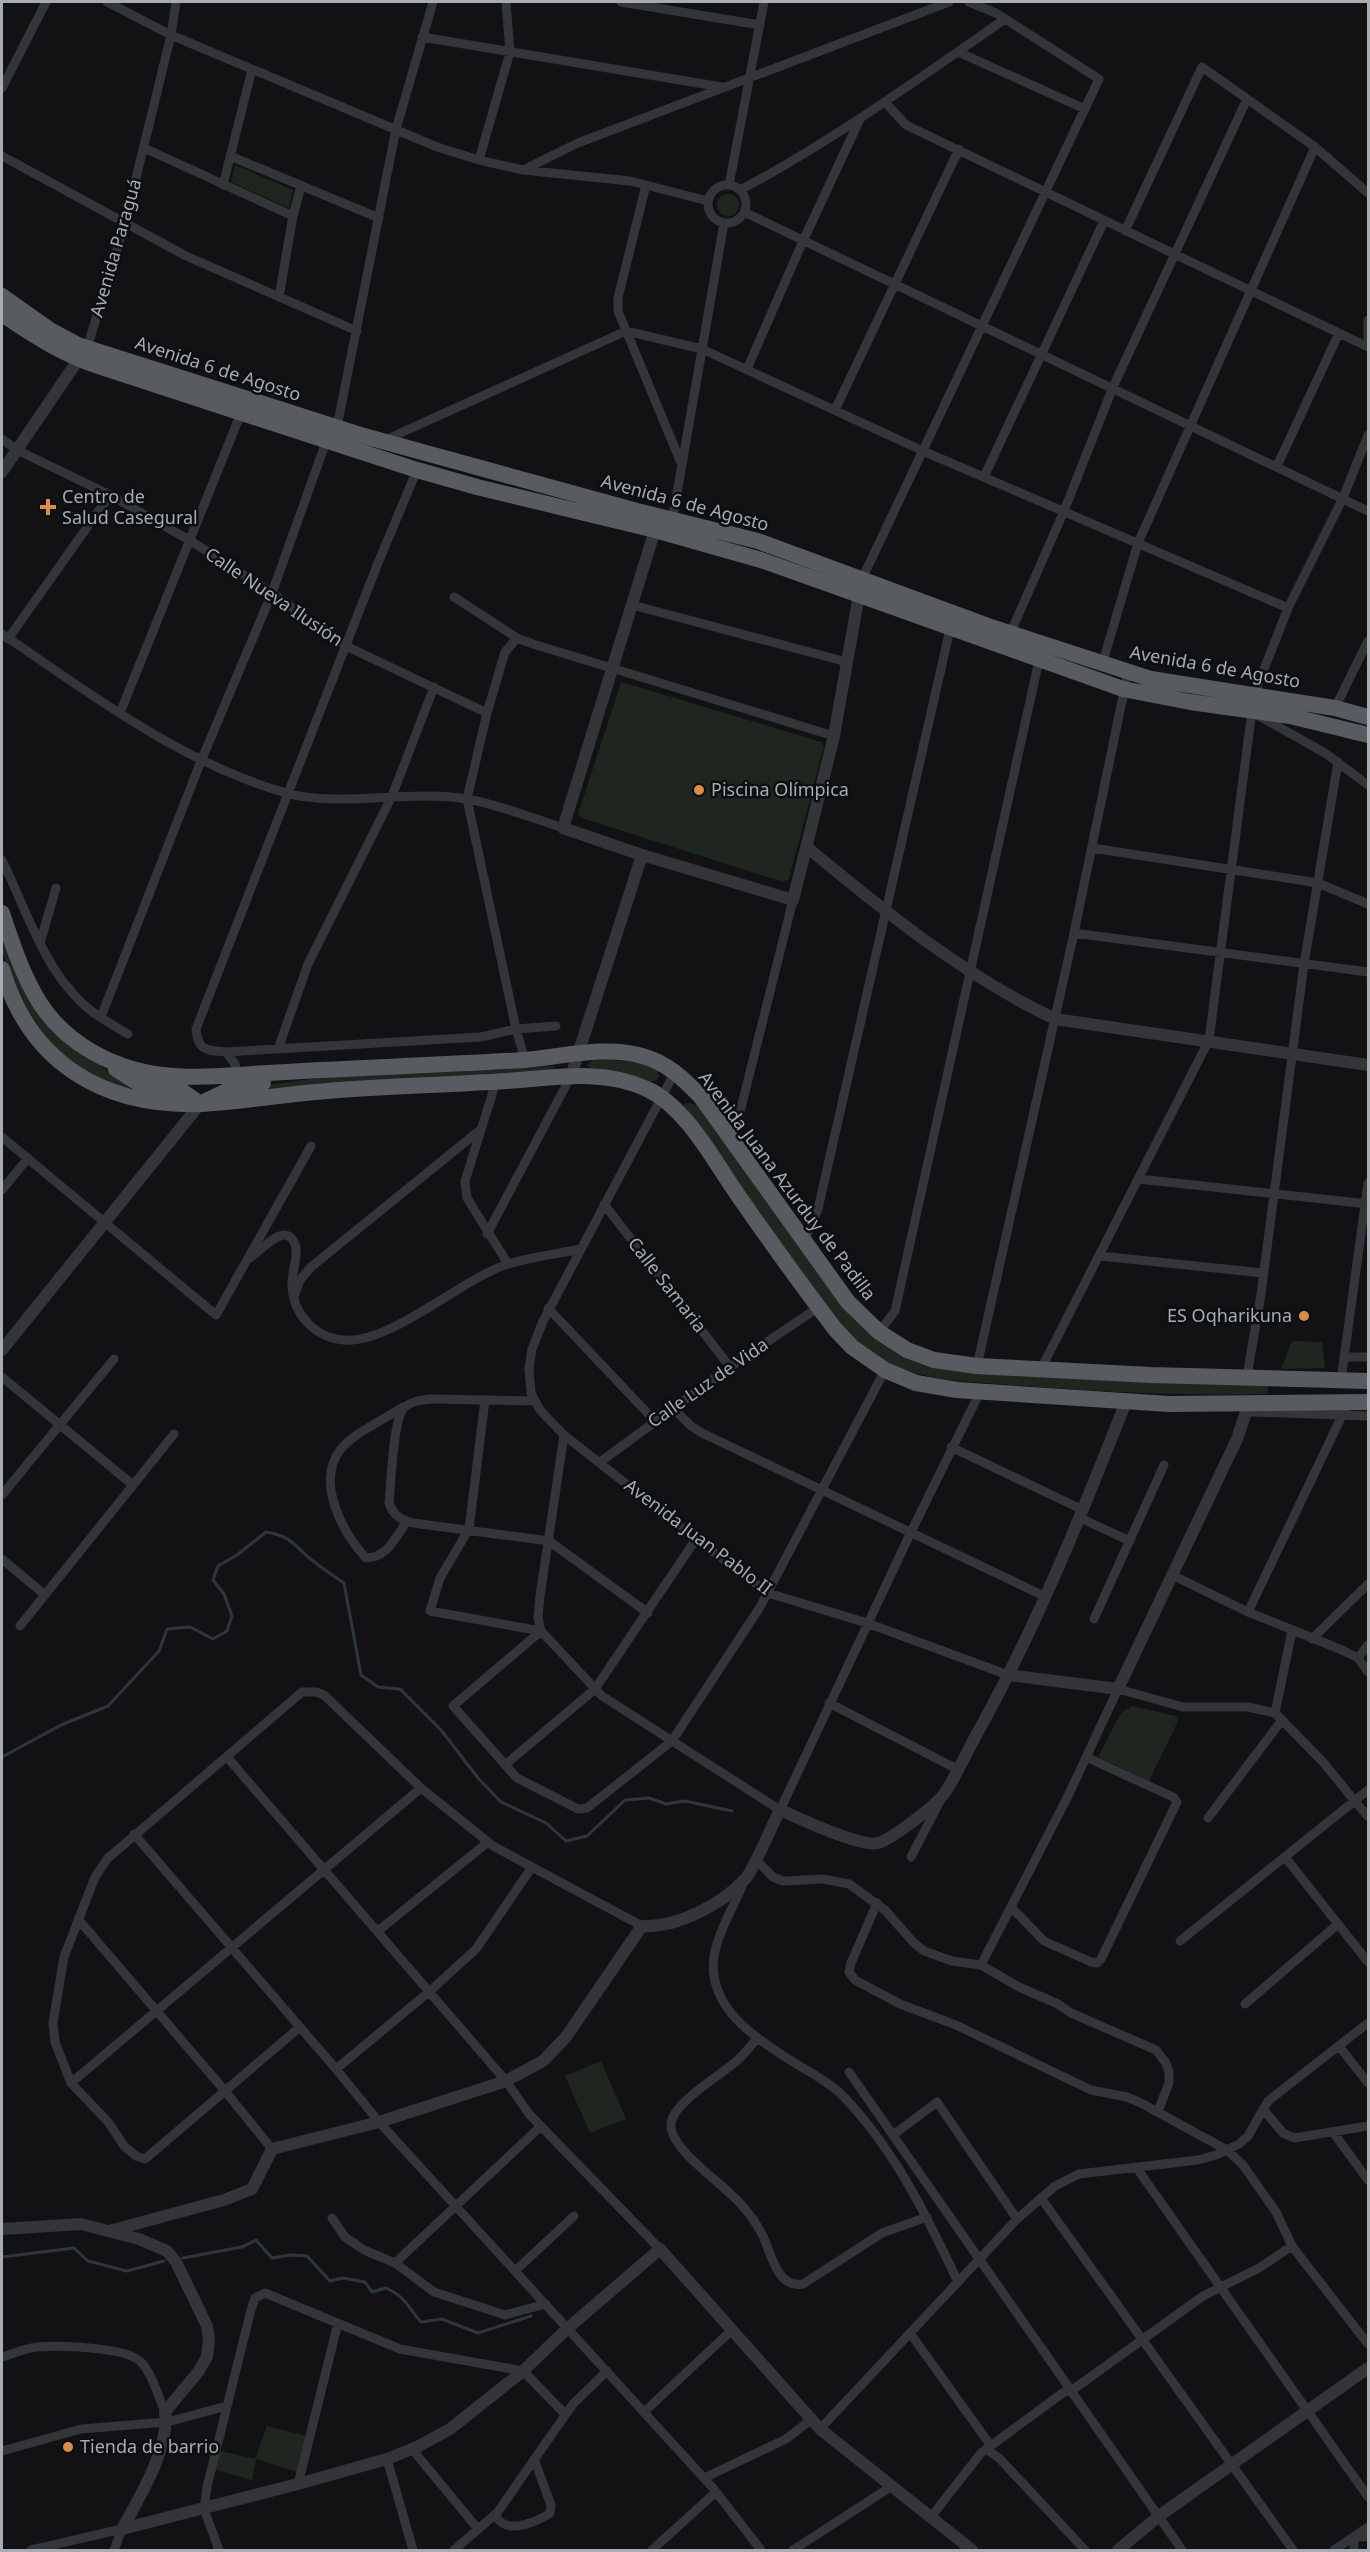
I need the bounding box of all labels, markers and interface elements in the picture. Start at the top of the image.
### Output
street label: Avenida Paraguá [84,176,146,320]
street label: Avenida 6 de Agosto [132,330,304,406]
street label: Avenida 6 de Agosto [599,468,772,536]
place label: Centro de Salud Casegural [62,484,198,529]
marker: Centro de Salud Casegural [39,498,57,516]
street label: Calle Nueva Ilusión [201,541,348,651]
street label: Avenida 6 de Agosto [1128,639,1302,693]
place label: Piscina Olímpica [711,777,849,801]
marker: Piscina Olímpica [692,783,706,797]
street label: Avenida Juana Azurduy de Padilla [694,1066,882,1305]
street label: Calle Samaria [623,1232,713,1337]
place label: ES Oqharikuna [1167,1303,1292,1327]
marker: ES Oqharikuna [1297,1309,1311,1323]
street label: Calle Luz de Vida [642,1332,772,1433]
street label: Avenida Juan Pablo II [620,1473,777,1600]
place label: Tienda de barrio [80,2434,219,2458]
marker: Tienda de barrio [61,2440,75,2454]

